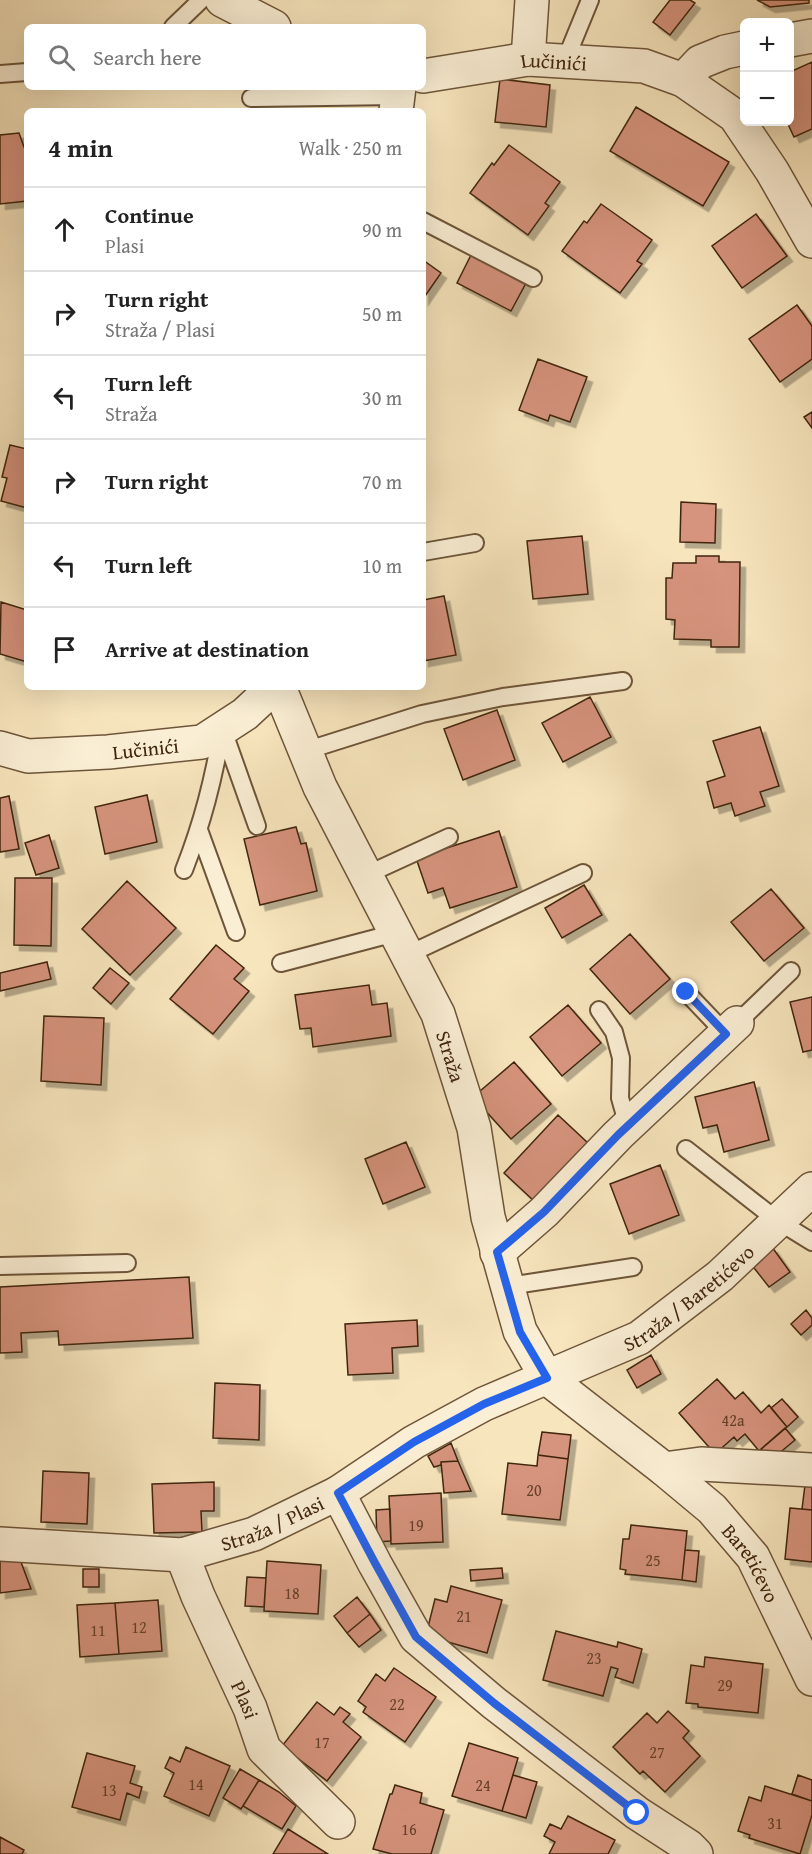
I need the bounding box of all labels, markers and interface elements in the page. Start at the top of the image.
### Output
map controls [740,18,794,126]
button: + [740,18,794,72]
search box [24,24,426,90]
icon: search [45,41,78,74]
text: Search here [93,41,202,73]
street label: Lučinići [518,44,588,77]
button: − [740,72,794,126]
text: 4 min [48,128,113,167]
text: Walk · 250 m [299,133,402,162]
text: Continue [105,199,194,231]
icon: ahead [48,213,81,246]
text: 90 m [362,215,402,244]
text: Plasi [105,231,144,260]
text: Turn right [105,283,208,315]
icon: right [48,297,81,330]
text: 50 m [362,299,402,328]
text: Straža / Plasi [105,315,215,344]
text: Turn left [105,367,192,399]
icon: left [48,381,81,414]
text: 30 m [362,383,402,412]
text: Straža [105,399,158,428]
icon: right [48,465,81,498]
text: Turn right [105,465,208,497]
text: 70 m [362,467,402,496]
icon: left [48,549,81,582]
text: Turn left [105,549,192,581]
text: 10 m [362,551,402,580]
icon: arrive [48,633,81,666]
text: Arrive at destination [105,633,309,665]
street label: Lučinići [111,730,181,766]
route end [672,978,698,1004]
street label: Straža [430,1027,473,1086]
street label: Straža / Baretićevo [618,1237,760,1358]
house number: 42a [722,1408,745,1432]
house number: 20 [526,1478,542,1502]
street label: Straža / Plasi [217,1488,329,1558]
house number: 19 [408,1513,424,1537]
street label: Baretićevo [716,1517,787,1607]
house number: 25 [645,1548,661,1572]
house number: 18 [284,1581,300,1605]
house number: 21 [456,1604,472,1628]
house number: 12 [131,1615,147,1639]
house number: 11 [90,1618,106,1642]
house number: 23 [586,1646,602,1670]
house number: 29 [717,1673,733,1697]
street label: Plasi [225,1675,267,1723]
house number: 22 [389,1692,405,1716]
house number: 17 [314,1730,330,1754]
house number: 27 [649,1740,665,1764]
house number: 14 [188,1772,204,1796]
house number: 24 [475,1773,491,1797]
house number: 13 [101,1778,117,1802]
route start [623,1799,649,1825]
house number: 31 [767,1811,783,1835]
house number: 16 [401,1817,417,1841]

